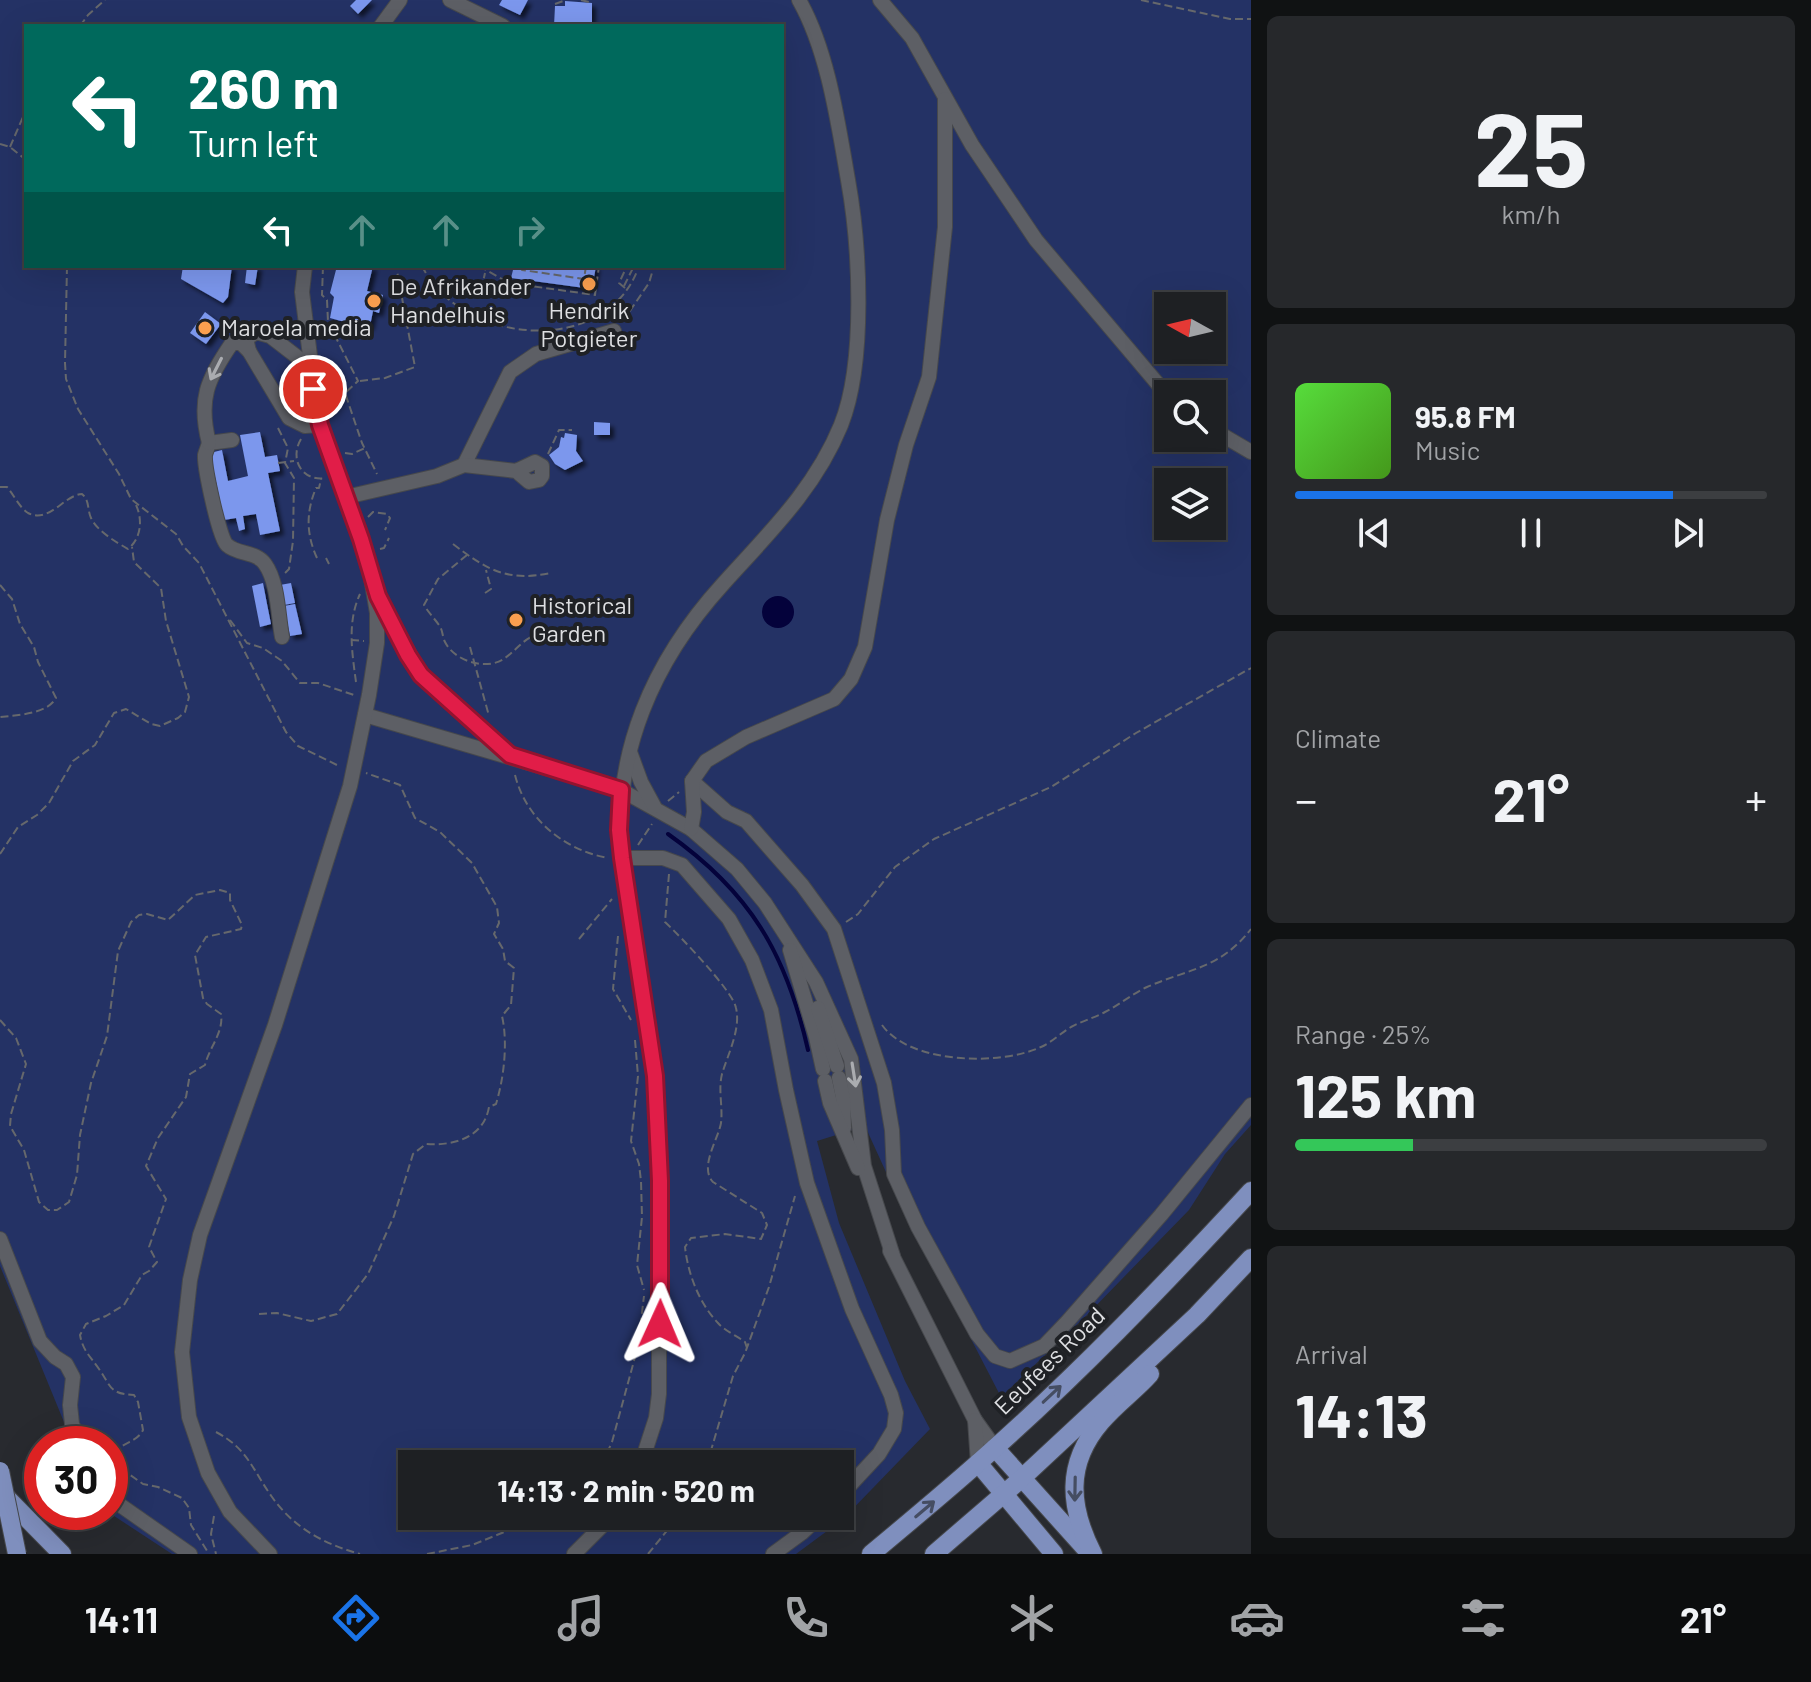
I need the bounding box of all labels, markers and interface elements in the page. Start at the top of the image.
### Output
text: 260 m [188,53,339,120]
icon: left [56,56,160,160]
text: 25 [1474,83,1588,208]
text: Turn left [188,121,319,164]
text: km/h [1502,198,1560,229]
icon: left [256,208,300,252]
icon: ahead [340,208,384,252]
icon: ahead [424,208,468,252]
icon: right [508,208,552,252]
place label: De Afrikander Handelhuis [390,271,532,328]
marker: Hendrik Potgieter [580,275,598,293]
marker: De Afrikander Handelhuis [365,292,383,310]
north arrow [1154,292,1226,364]
map controls [1154,292,1226,540]
place label: Hendrik Potgieter [541,295,638,352]
place label: Maroela media [221,312,371,341]
marker: Maroela media [196,319,214,337]
pin [279,355,347,423]
one-way arrow [208,356,224,380]
icon: arrive [291,367,335,411]
button: search [1154,380,1226,452]
text: 95.8 FM [1415,398,1516,434]
text: Music [1415,434,1480,465]
button: layers [1154,468,1226,540]
icon: previous [1352,511,1396,555]
icon: pause [1509,511,1553,555]
icon: next [1666,511,1710,555]
place label: Historical Garden [532,590,632,647]
marker: Historical Garden [507,611,525,629]
text: Climate [1295,722,1381,753]
text: 21° [1492,762,1570,834]
text: − [1295,772,1317,825]
text: + [1745,772,1767,825]
text: Range · 25% [1295,1018,1431,1049]
text: 125 km [1295,1058,1476,1130]
one-way arrow [847,1062,862,1088]
position arrow [618,1282,702,1366]
street label: Eeufees Road [988,1300,1110,1420]
text: Arrival [1295,1338,1368,1369]
text: 14:13 [1295,1378,1428,1450]
one-way arrow [1042,1385,1062,1404]
speed limit sign: 30 [24,1426,128,1530]
text: 14:13 · 2 min · 520 m [497,1472,755,1508]
one-way arrow [1067,1475,1083,1502]
one-way arrow [914,1500,934,1518]
icon: directions [328,1590,384,1646]
icon: music [553,1590,609,1646]
icon: phone [778,1590,834,1646]
icon: climate [1004,1590,1060,1646]
icon: car [1229,1590,1285,1646]
icon: filters [1455,1590,1511,1646]
text: 14:11 [85,1597,158,1640]
text: 21° [1680,1597,1726,1640]

